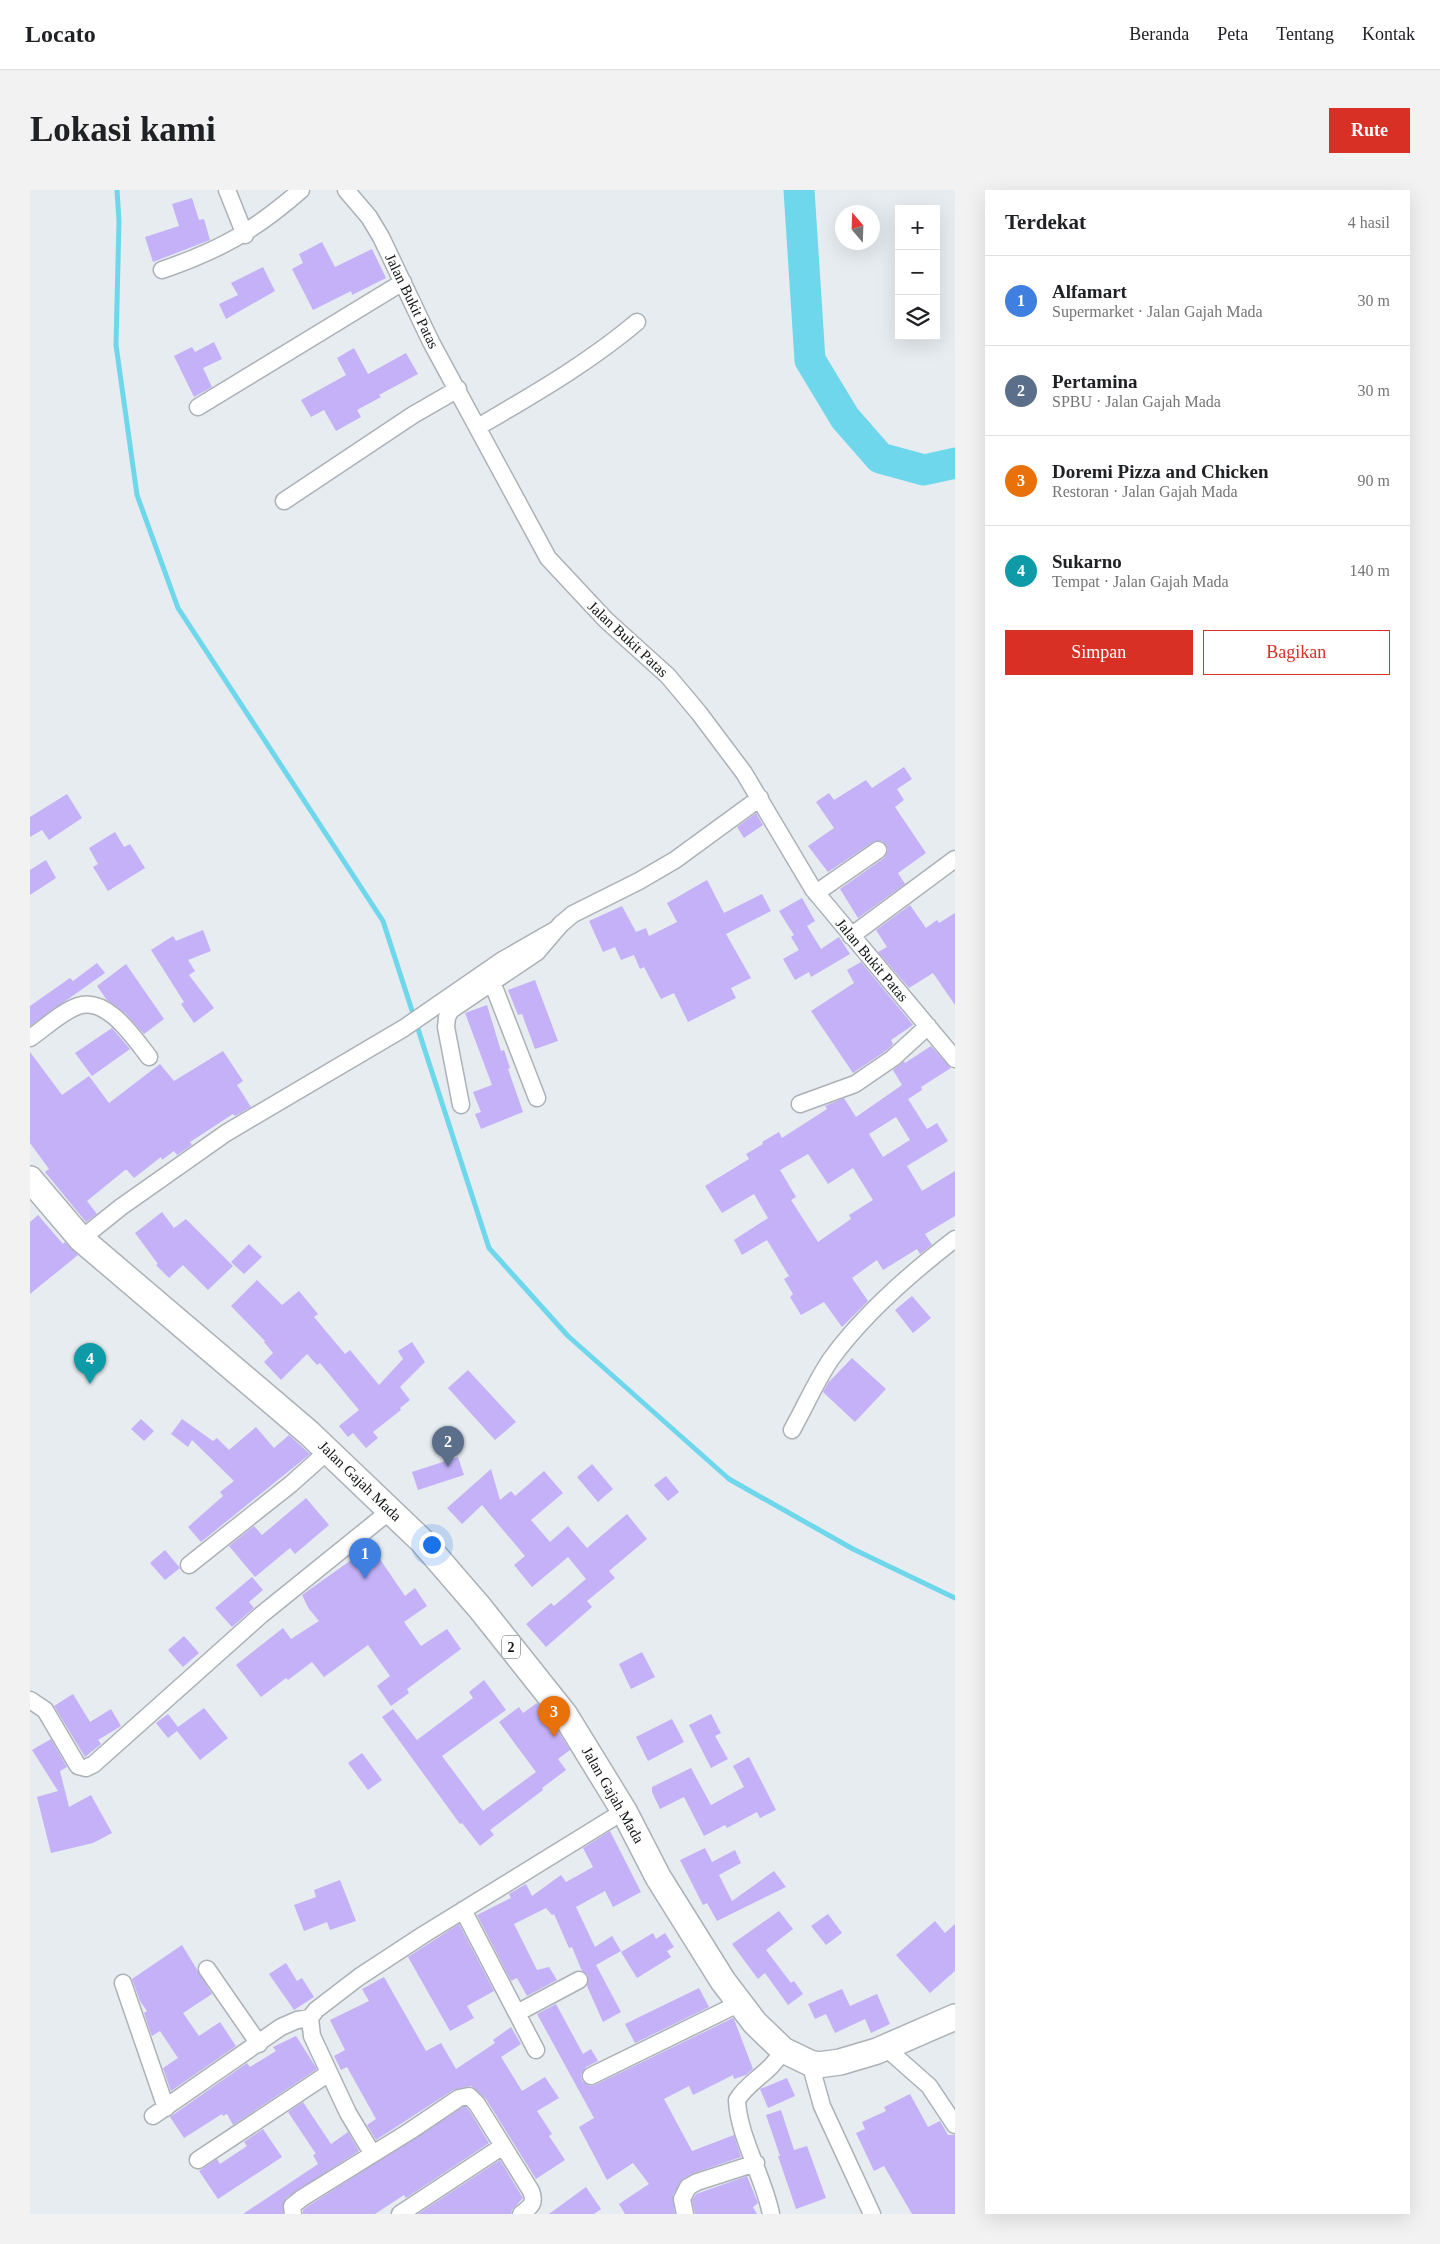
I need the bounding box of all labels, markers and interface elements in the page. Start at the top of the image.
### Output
text: Locato [25,21,96,47]
text: Beranda [1129,24,1189,44]
text: Peta [1217,24,1248,44]
text: Tentang [1276,24,1334,44]
text: Kontak [1362,24,1415,44]
button: Rute [1329,108,1410,153]
text: Lokasi kami [30,110,216,149]
north arrow [835,205,880,250]
map controls [895,205,940,340]
button: + [895,205,940,250]
text: Terdekat [1005,210,1086,234]
text: 4 hasil [1348,214,1390,231]
button: − [895,250,940,295]
street label: Jalan Bukit Patas [382,251,442,351]
text: Alfamart [1052,281,1127,302]
text: 1 [1017,292,1025,309]
text: 30 m [1358,292,1390,309]
button: layers [895,295,940,340]
text: Supermarket · Jalan Gajah Mada [1052,303,1263,320]
text: Pertamina [1052,371,1137,392]
text: 2 [1017,382,1025,399]
text: 30 m [1358,382,1390,399]
text: SPBU · Jalan Gajah Mada [1052,393,1221,410]
text: Doremi Pizza and Chicken [1052,461,1269,482]
text: 3 [1017,472,1025,489]
text: 90 m [1358,472,1390,489]
text: Restoran · Jalan Gajah Mada [1052,483,1238,500]
text: Sukarno [1052,551,1122,572]
text: 4 [1017,562,1025,579]
text: 140 m [1350,562,1390,579]
text: Tempat · Jalan Gajah Mada [1052,573,1229,590]
street label: Jalan Bukit Patas [585,598,671,680]
button: Simpan [1005,630,1193,675]
button: Bagikan [1203,630,1390,675]
street label: Jalan Bukit Patas [833,915,911,1005]
pin: 4 [74,1343,106,1384]
pin: 2 [432,1426,464,1467]
street label: Jalan Gajah Mada [315,1438,405,1525]
your location [419,1532,445,1558]
pin: 1 [349,1538,381,1579]
road number: 2 [502,1635,520,1658]
pin: 3 [538,1696,570,1737]
street label: Jalan Gajah Mada [579,1744,647,1846]

